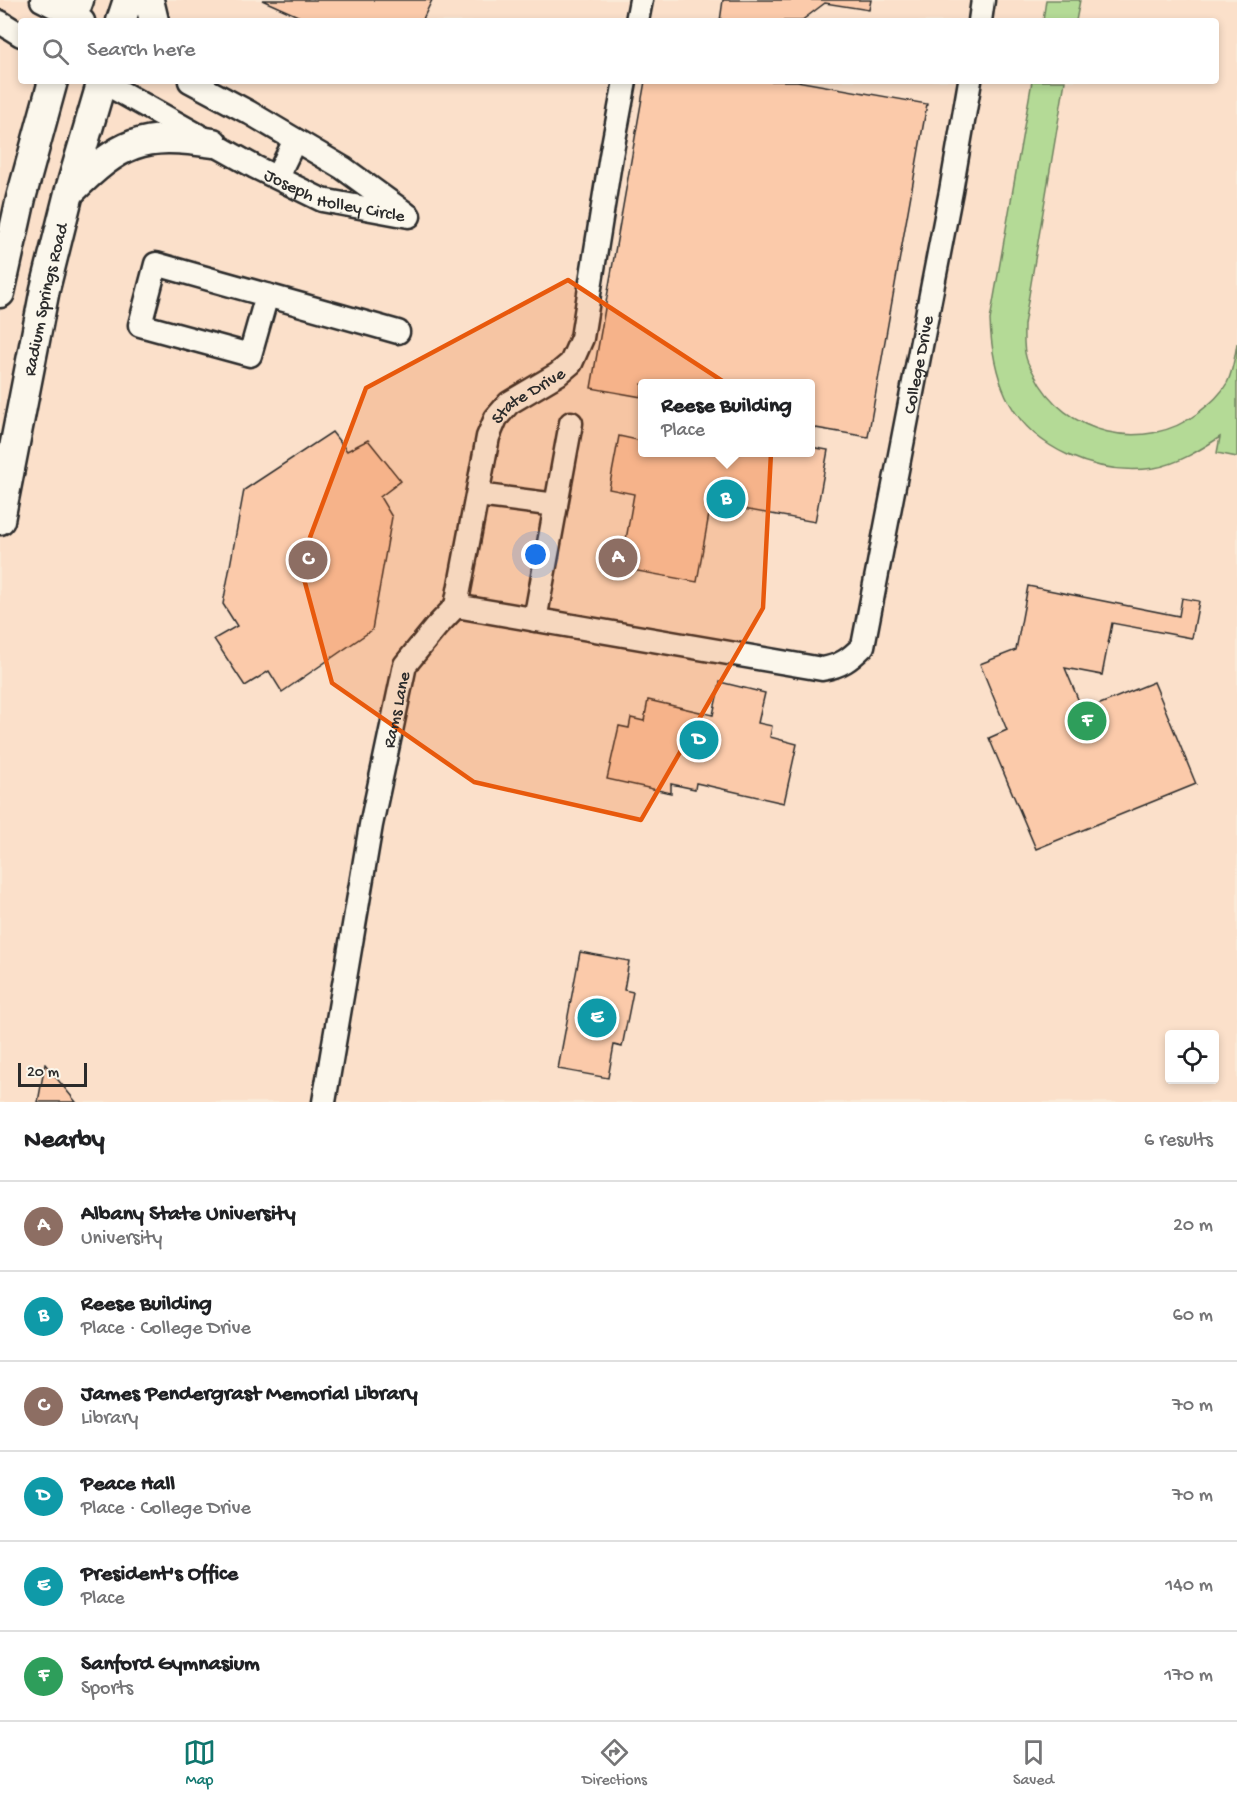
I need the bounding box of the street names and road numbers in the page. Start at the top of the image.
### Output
street label: Joseph Holley Circle [260,165,407,228]
street label: Radium Springs Road [20,220,74,378]
street label: College Drive [900,314,940,416]
street label: State Drive [488,364,571,429]
street label: Rams Lane [380,669,416,750]

